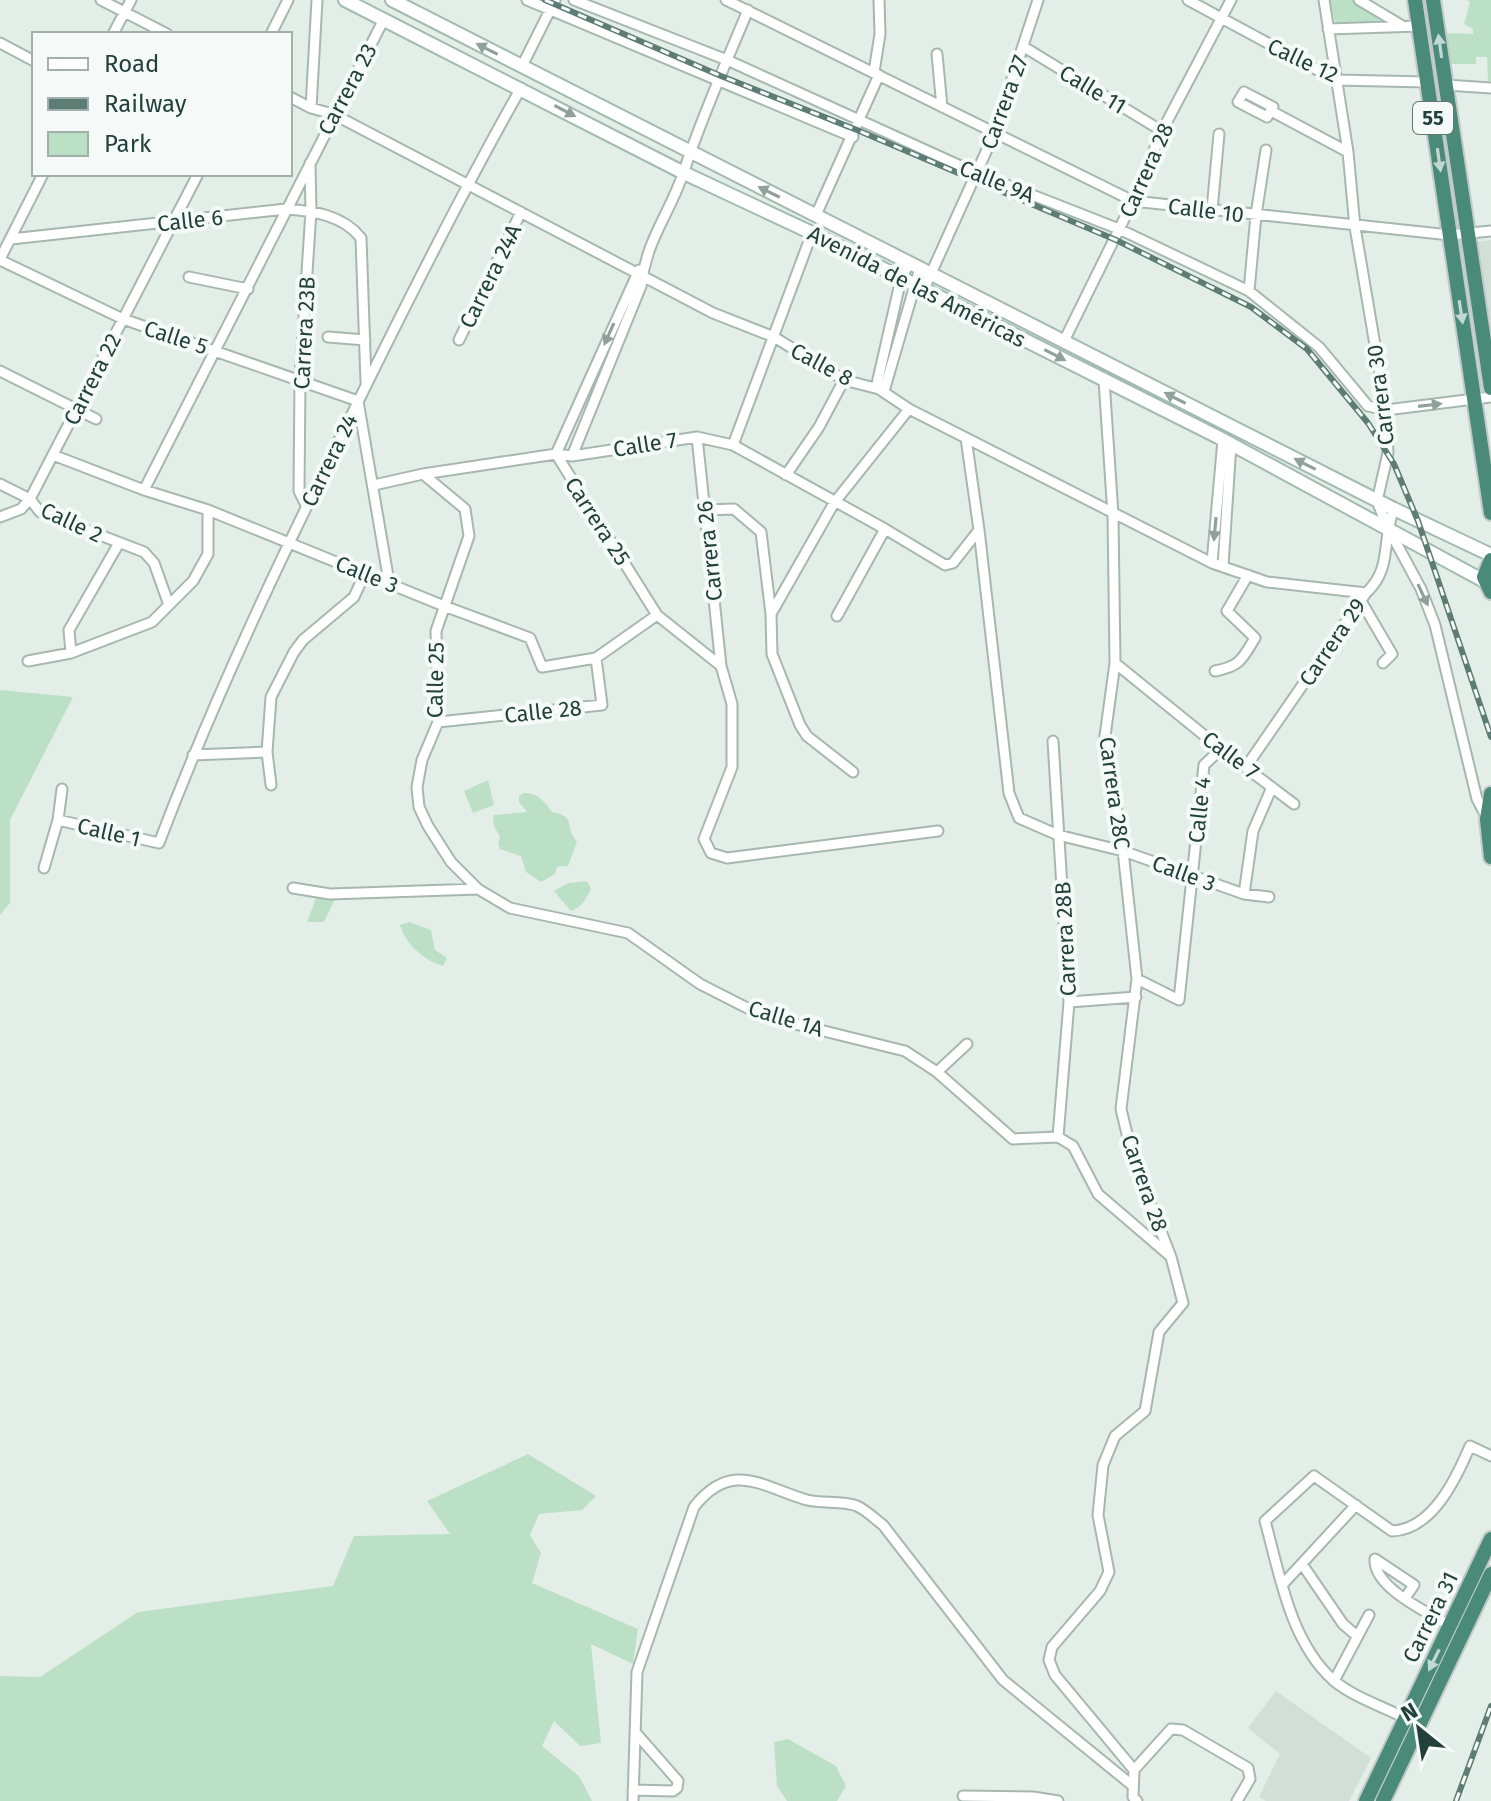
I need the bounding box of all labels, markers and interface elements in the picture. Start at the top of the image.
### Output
legend [32,32,292,176]
street label: Calle 12 [1263,32,1342,89]
one-way arrow [1433,33,1446,58]
street label: Carrera 23 [312,39,383,140]
one-way arrow [476,42,498,56]
text: Road [104,50,159,78]
street label: Carrera 27 [975,51,1034,153]
street label: Calle 11 [1054,59,1131,120]
text: Railway [104,90,187,118]
road number: 55 [1413,102,1453,134]
one-way arrow [554,103,576,117]
street label: Carrera 28 [1114,119,1179,222]
text: Park [104,130,152,158]
one-way arrow [1433,148,1446,173]
street label: Calle 9A [955,154,1039,209]
one-way arrow [757,185,780,198]
street label: Calle 10 [1166,192,1245,229]
street label: Calle 6 [156,204,224,237]
street label: Carrera 24A [454,219,527,333]
street label: Avenida de las Américas [803,220,1030,353]
street label: Carrera 23B [288,276,321,390]
one-way arrow [1456,300,1468,325]
street label: Calle 5 [141,315,211,360]
one-way arrow [602,322,616,346]
street label: Carrera 22 [58,329,127,430]
street label: Calle 8 [786,337,857,392]
street label: Carrera 30 [1361,343,1400,447]
one-way arrow [1044,348,1067,362]
one-way arrow [1164,392,1187,405]
one-way arrow [1418,398,1443,411]
street label: Carrera 24 [295,409,364,511]
street label: Calle 7 [611,426,679,463]
one-way arrow [1293,457,1316,470]
street label: Carrera 25 [559,472,636,570]
street label: Calle 2 [36,496,107,548]
street label: Carrera 26 [691,500,728,602]
one-way arrow [1208,517,1221,542]
street label: Calle 3 [331,550,402,599]
one-way arrow [1416,584,1430,607]
street label: Carrera 29 [1293,593,1372,691]
street label: Calle 25 [421,642,450,718]
street label: Calle 28 [503,694,583,729]
street label: Calle 7 [1197,725,1265,786]
street label: Carrera 28C [1093,735,1136,851]
street label: Calle 4 [1183,775,1216,844]
street label: Calle 1 [75,812,143,853]
street label: Calle 3 [1148,850,1219,897]
street label: Carrera 28B [1049,881,1082,997]
street label: Calle 1A [745,994,827,1043]
street label: Carrera 28 [1115,1131,1174,1235]
street label: Carrera 31 [1397,1567,1464,1667]
one-way arrow [1427,1648,1441,1672]
north arrow [1379,1689,1459,1769]
text: N [1396,1697,1422,1727]

